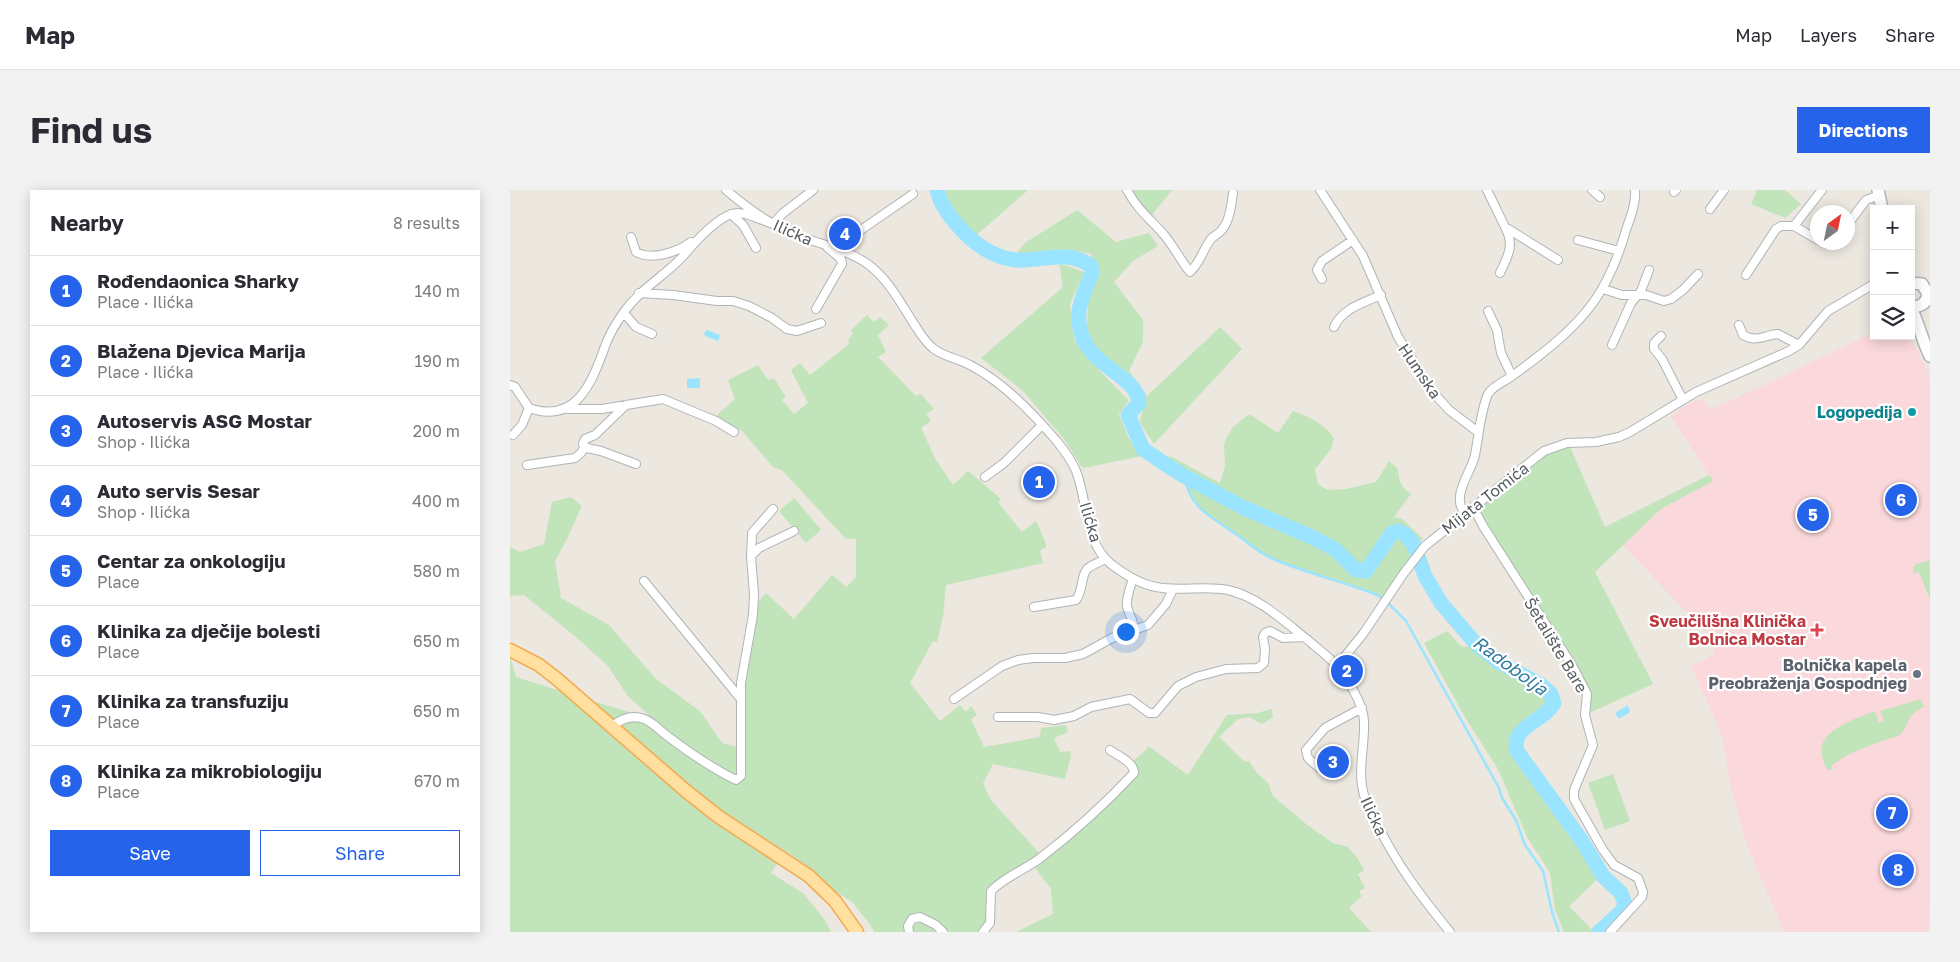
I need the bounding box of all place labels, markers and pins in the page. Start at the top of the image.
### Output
pin: 4 [829,215,861,253]
place label: Logopedija [1817,402,1902,422]
marker: Logopedija [1906,406,1918,418]
pin: 1 [1023,463,1055,501]
pin: 6 [1885,481,1917,519]
pin: 5 [1797,496,1829,534]
place label: Sveučilišna Klinička Bolnica Mostar [1649,611,1806,649]
marker: Sveučilišna Klinička Bolnica Mostar [1810,623,1824,637]
pin: 2 [1331,652,1363,690]
place label: Bolnička kapela Preobraženja Gospodnjeg [1708,655,1907,693]
marker: Bolnička kapela Preobraženja Gospodnjeg [1911,668,1923,680]
pin: 3 [1317,743,1349,781]
pin: 7 [1876,794,1908,832]
pin: 8 [1882,851,1914,889]

